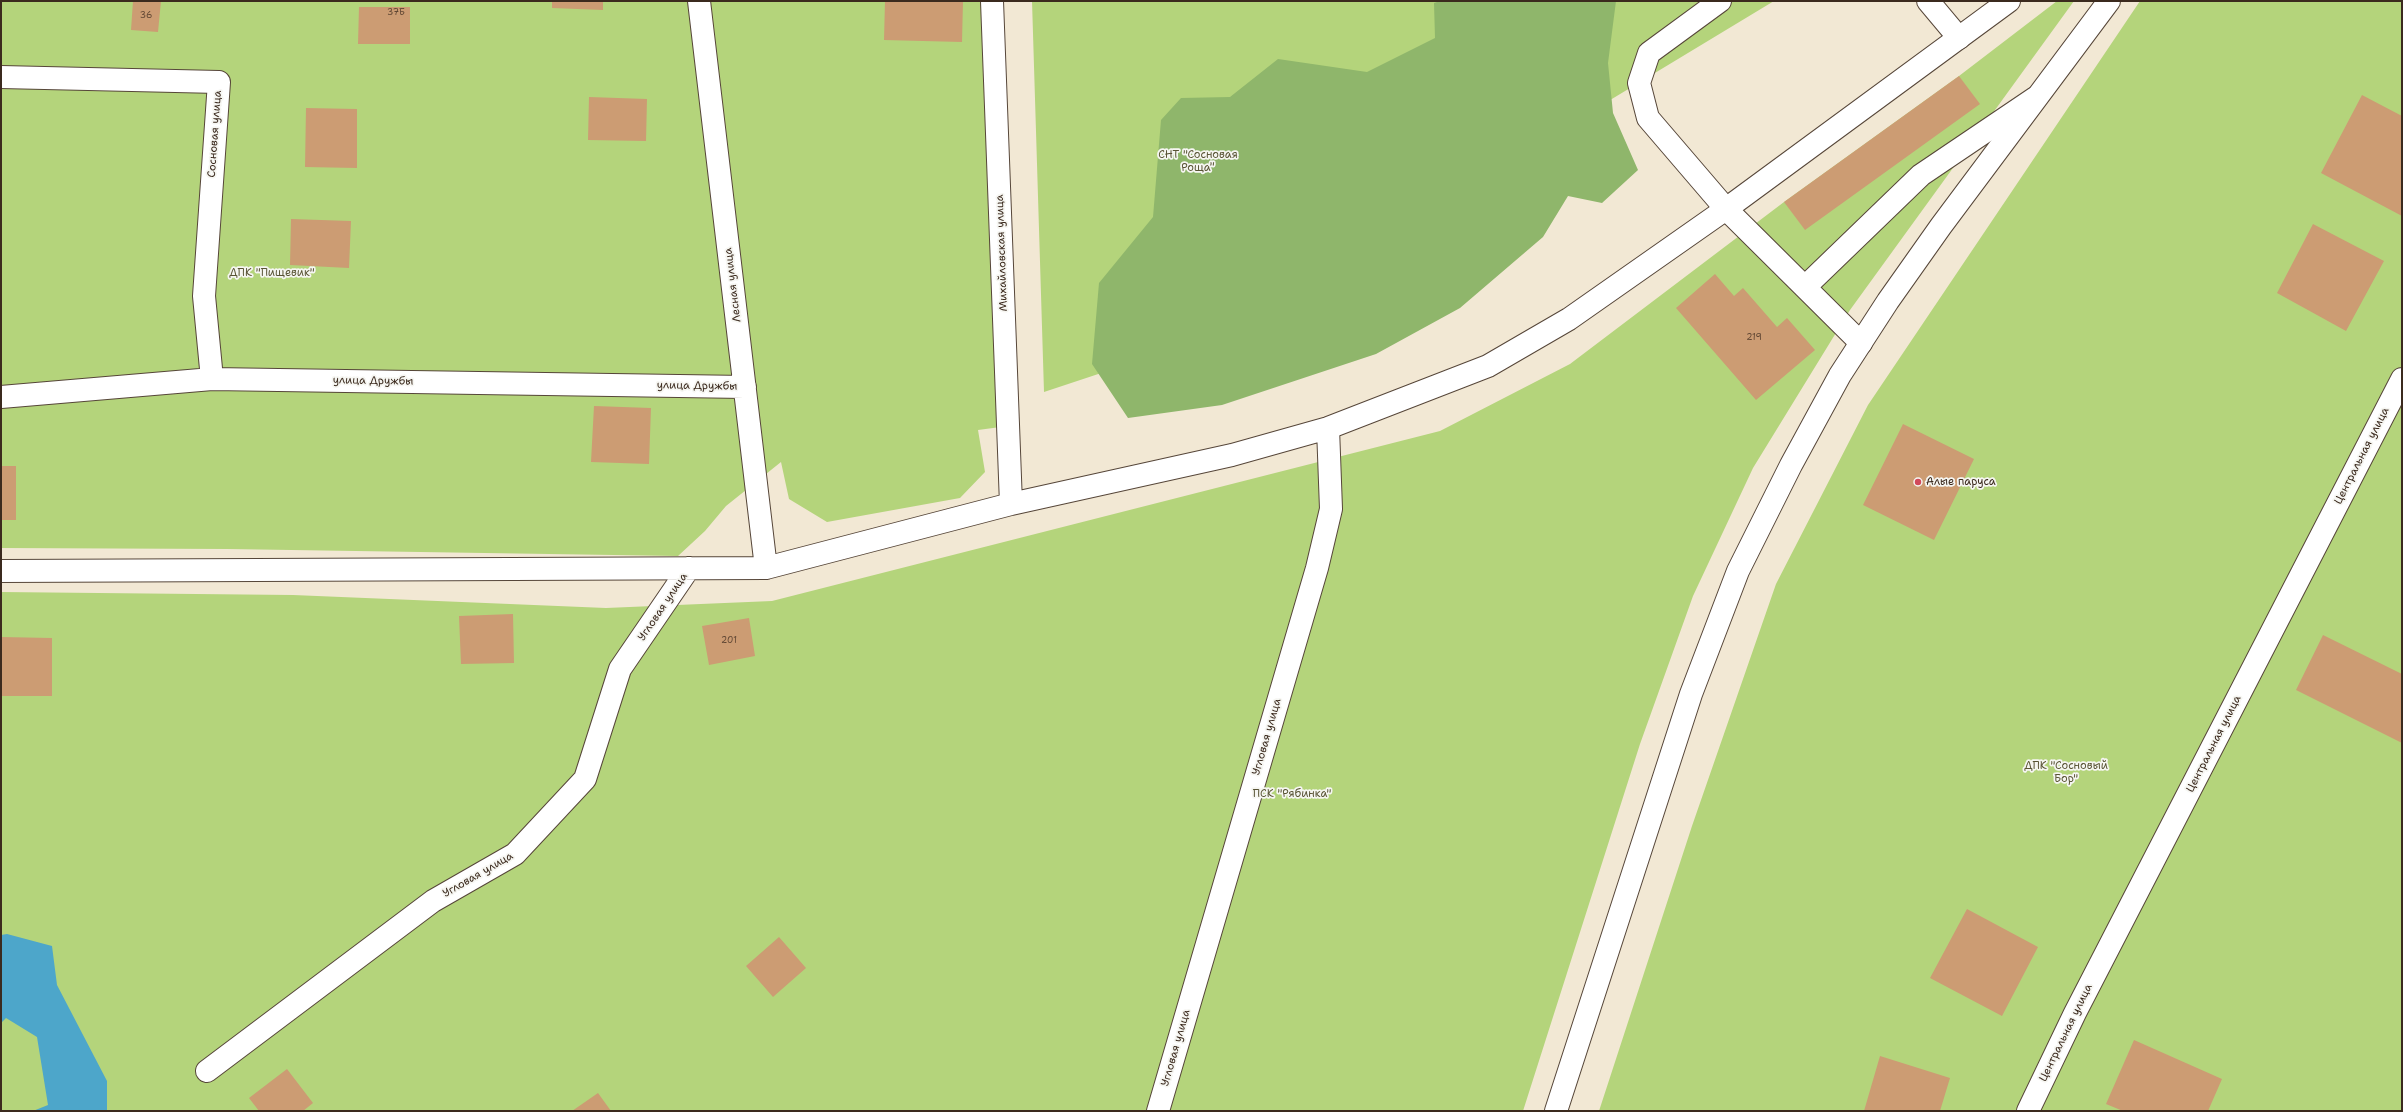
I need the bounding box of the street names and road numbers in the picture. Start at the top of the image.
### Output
street label: Сосновая улица [205,90,225,178]
street label: Михайловская улица [993,194,1011,312]
street label: Лесная улица [722,247,744,323]
street label: улица Дружбы [333,374,413,388]
street label: улица Дружбы [657,379,737,393]
street label: Центральная улица [2332,405,2392,507]
street label: Угловая улица [635,571,691,643]
street label: Центральная улица [2184,693,2244,795]
street label: Угловая улица [1250,697,1284,777]
street label: Угловая улица [440,850,516,900]
street label: Центральная улица [2037,982,2095,1084]
street label: Угловая улица [1159,1008,1193,1088]

